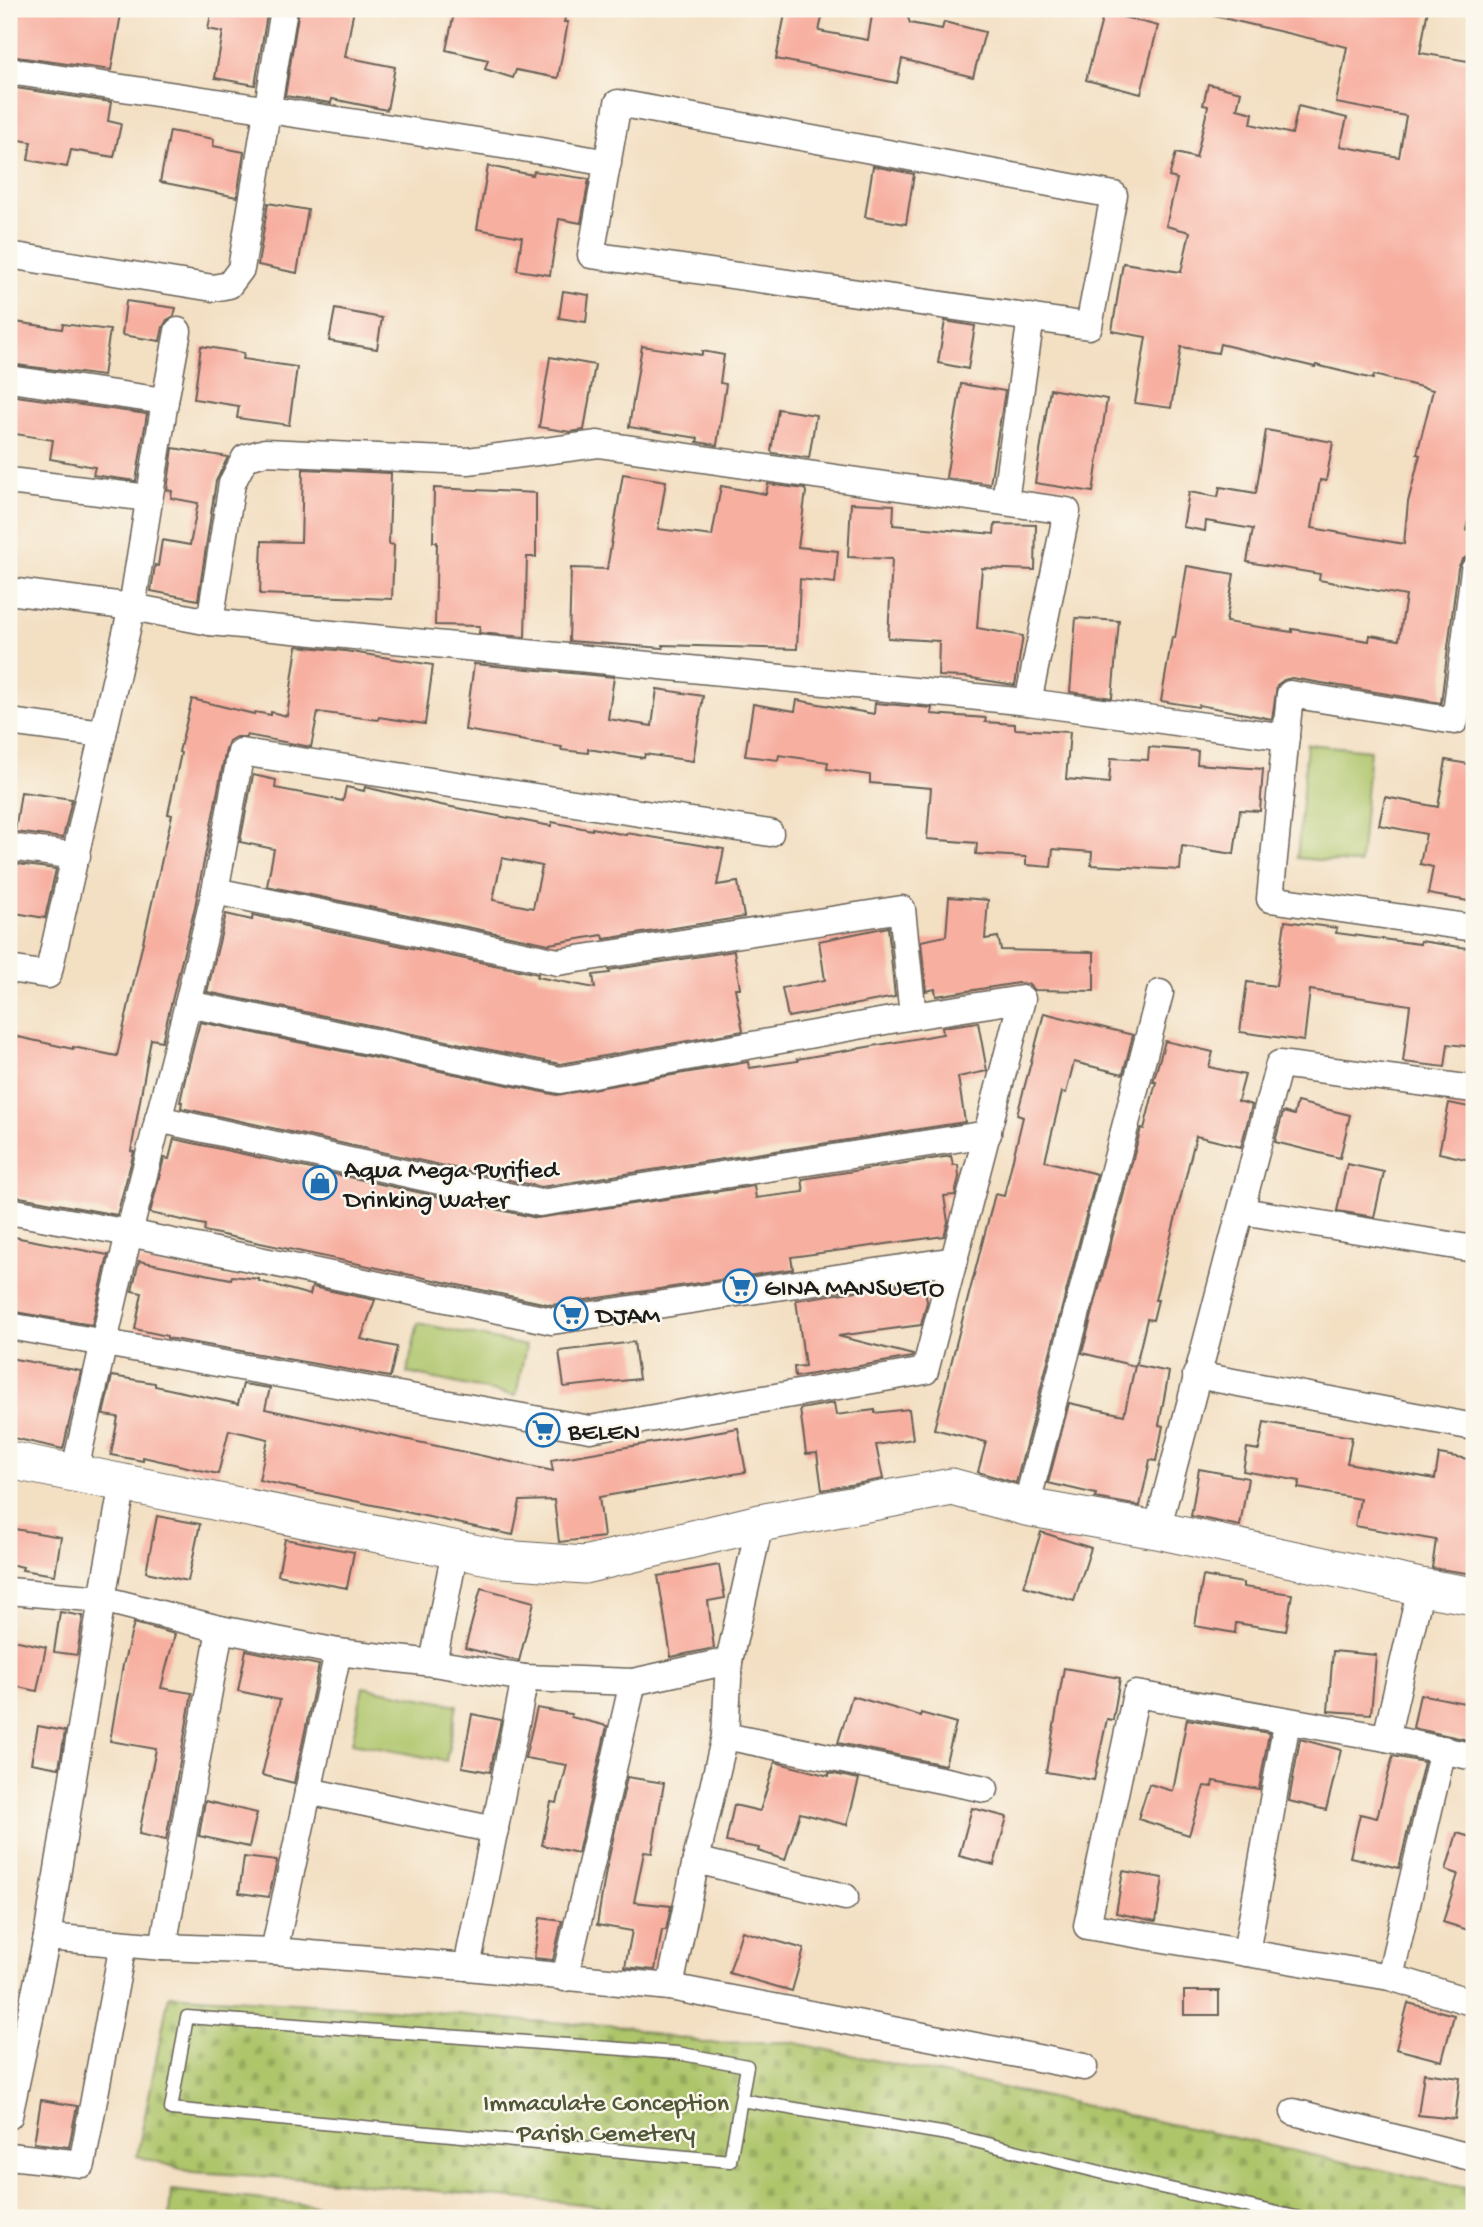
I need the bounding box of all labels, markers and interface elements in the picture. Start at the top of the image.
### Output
place label: Aqua Mega Purified Drinking Water [342,1157,560,1218]
shop icon: Aqua Mega Purified Drinking Water [301,1164,339,1202]
supermarket icon: GINA MANSUETO [721,1267,759,1305]
place label: GINA MANSUETO [764,1275,945,1306]
supermarket icon: DJAM [552,1295,590,1333]
place label: DJAM [594,1303,661,1334]
supermarket icon: BELEN [524,1411,562,1449]
place label: BELEN [567,1419,640,1450]
park label: Immaculate Conception Parish Cemetery [483,2090,730,2151]

